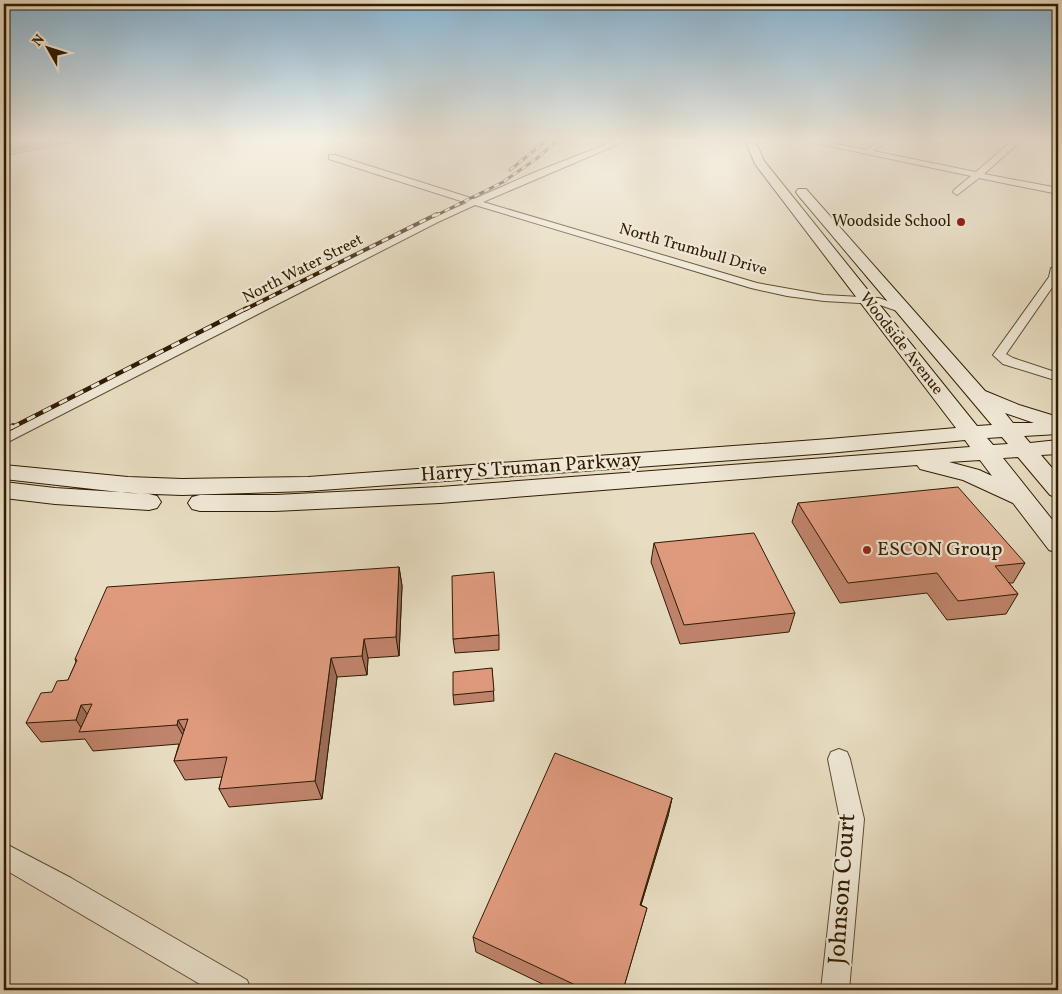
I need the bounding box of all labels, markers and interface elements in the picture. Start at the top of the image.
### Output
north arrow [22,22,72,72]
text: N [28,31,50,51]
place label: Woodside School [832,211,951,233]
marker: Woodside School [955,216,967,228]
street label: North Trumbull Drive [616,218,770,282]
street label: North Water Street [239,229,367,309]
street label: Woodside Avenue [854,288,948,400]
street label: Harry S Truman Parkway [420,446,642,490]
place label: ESCON Group [877,536,1003,564]
marker: ESCON Group [861,544,873,556]
street label: Johnson Court [821,812,865,966]

